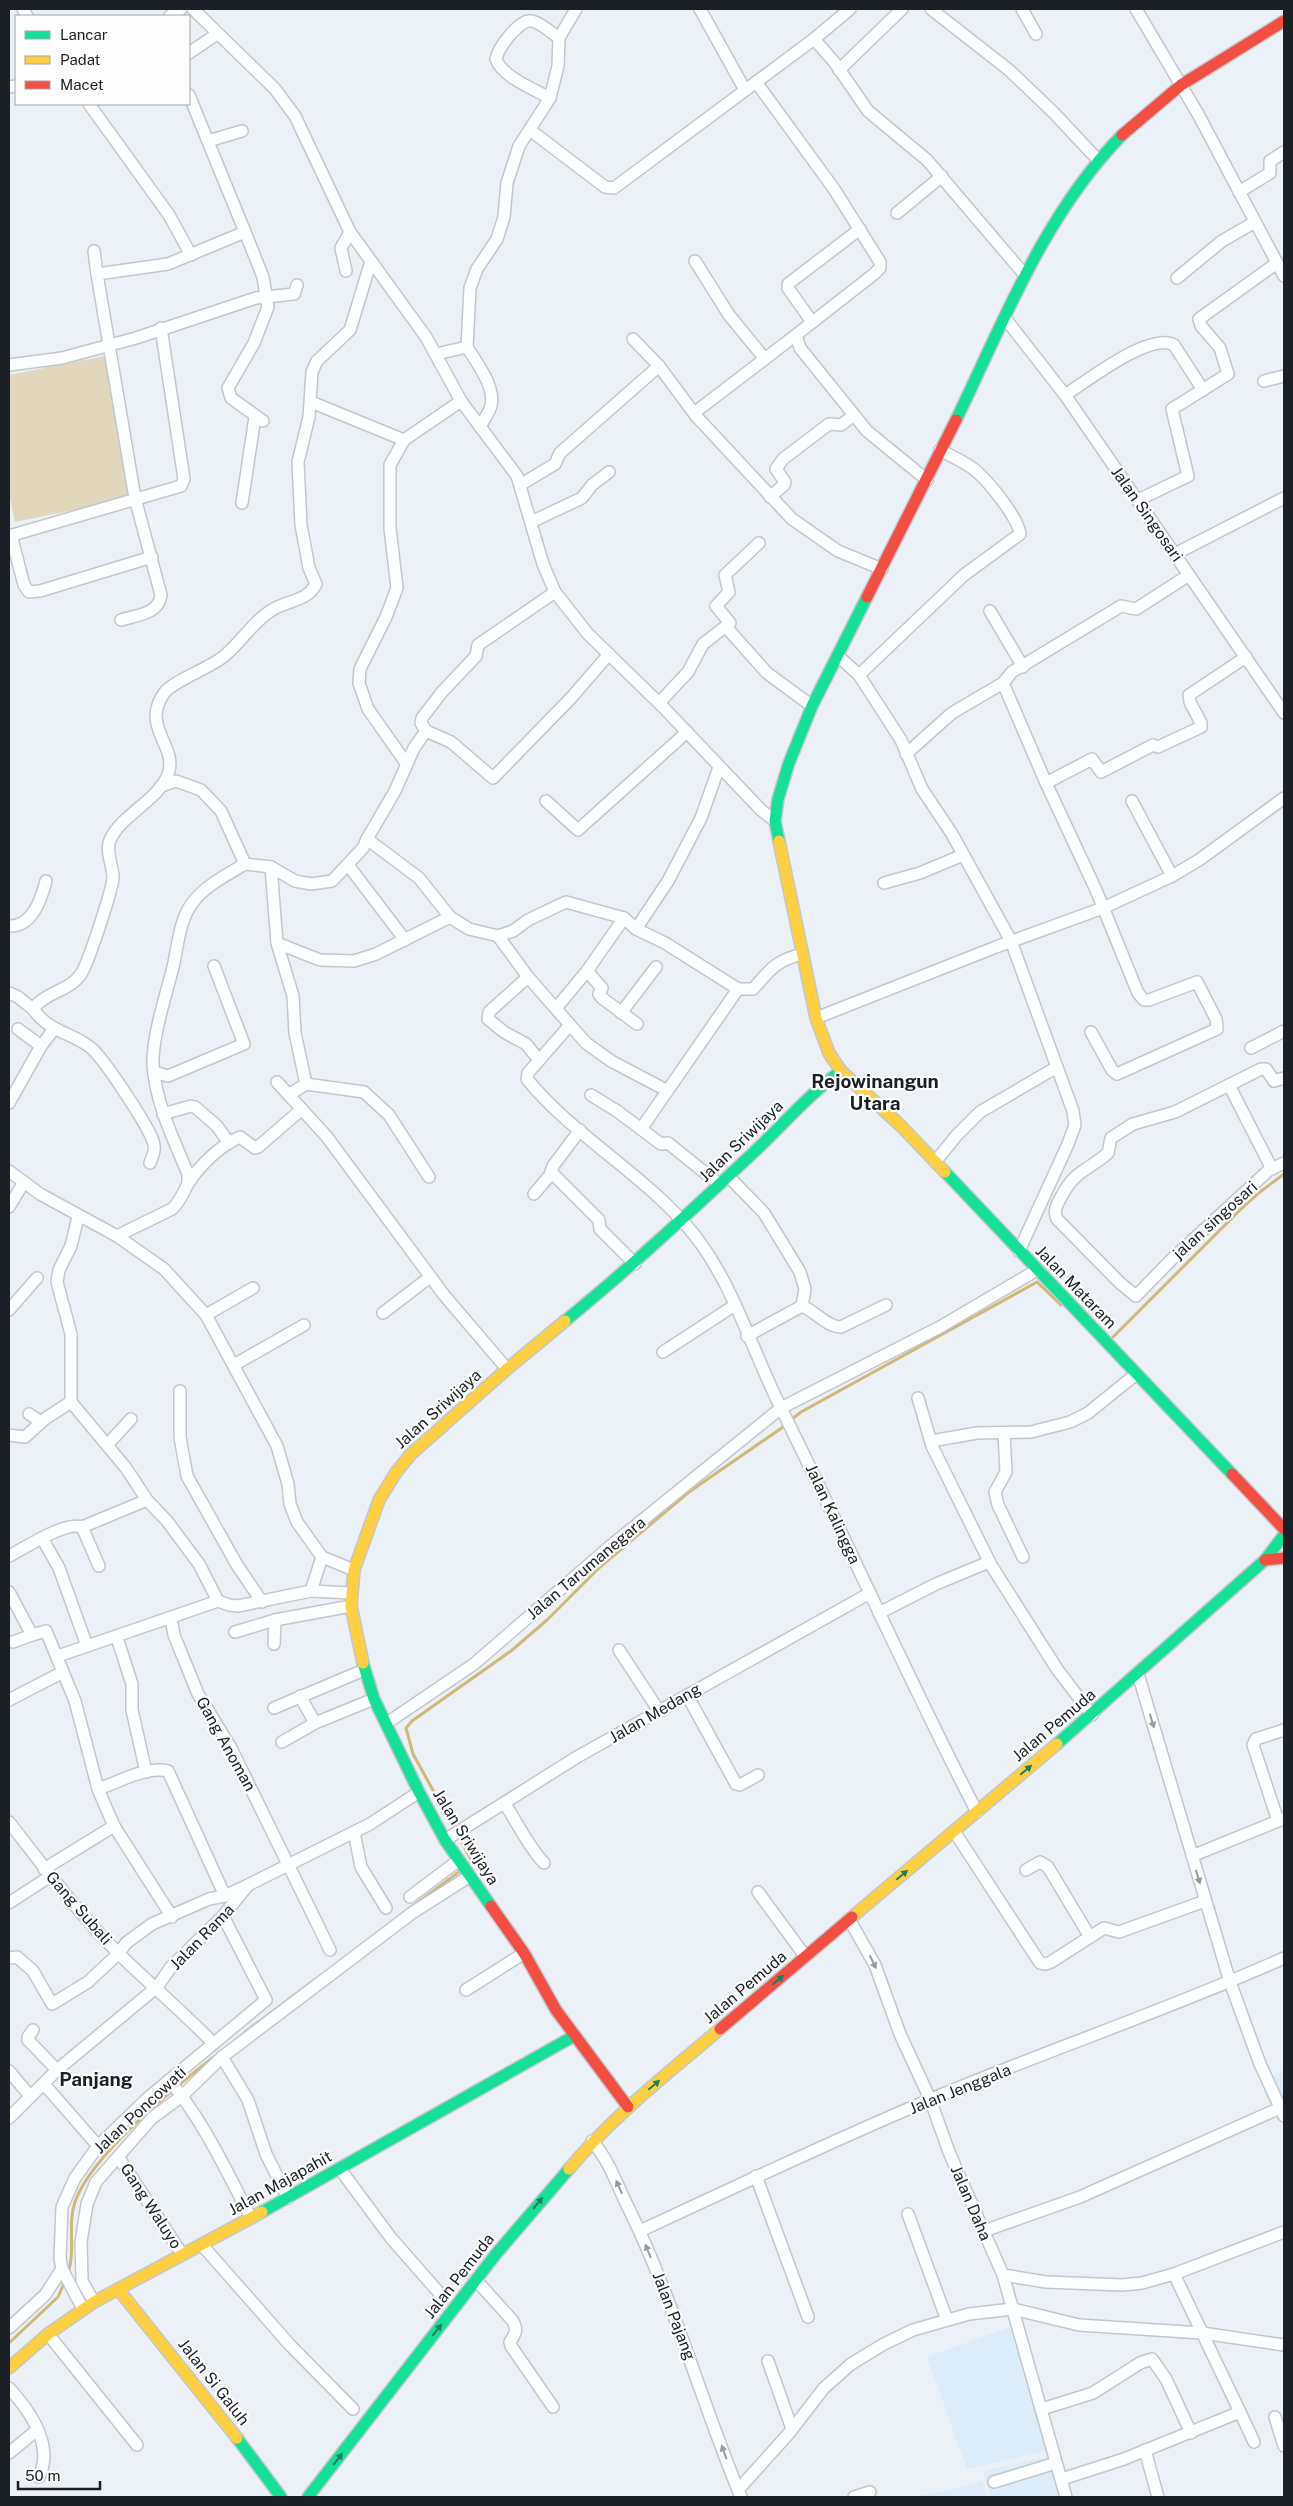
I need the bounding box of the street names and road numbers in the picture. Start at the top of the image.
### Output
street label: Jalan Singosari [1107,463,1187,565]
street label: Jalan Sriwijaya [695,1096,787,1186]
street label: jalan singosari [1168,1177,1261,1264]
street label: Jalan Mataram [1032,1242,1120,1332]
street label: Jalan Sriwijaya [391,1365,485,1453]
street label: Jalan Kalingga [802,1461,864,1567]
street label: Jalan Tarumanegara [523,1513,649,1623]
street label: Jalan Medang [606,1679,704,1747]
street label: Jalan Pemuda [1009,1685,1099,1765]
street label: Gang Anoman [192,1693,260,1795]
street label: Jalan Sriwijaya [429,1786,503,1888]
street label: Gang Subali [42,1868,116,1948]
street label: Jalan Rama [166,1900,238,1974]
street label: Jalan Pemuda [700,1947,790,2027]
street label: Jalan Jenggala [906,2060,1014,2118]
street label: Jalan Poncowati [90,2063,190,2157]
street label: Jalan Majapahit [225,2147,335,2219]
street label: Gang Waluyo [116,2160,186,2252]
street label: Jalan Daha [947,2163,995,2243]
street label: Jalan Pemuda [420,2230,498,2322]
street label: Jalan Pajang [648,2269,700,2363]
street label: Jalan Si Galuh [174,2335,254,2429]

